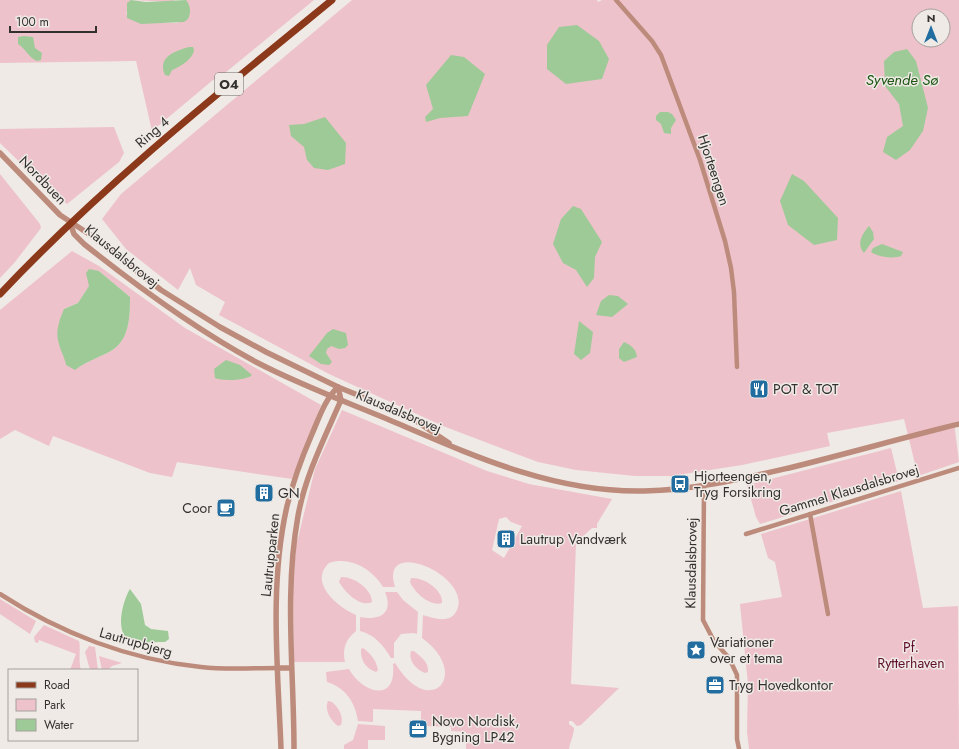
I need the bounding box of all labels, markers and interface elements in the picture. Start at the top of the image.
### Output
scale bar [10,8,96,34]
north arrow [911,8,951,48]
text: N [927,10,935,26]
text: 100 m [16,13,49,31]
water label: Syvende Sø [866,69,938,91]
road number: O4 [215,73,243,95]
street label: Ring 4 [131,112,173,152]
street label: Hjorteengen [693,132,735,208]
street label: Nordbuen [15,151,71,209]
street label: Klausdalsbrovej [80,220,164,292]
restaurant icon: POT & TOT [748,378,770,400]
place label: POT & TOT [773,379,839,399]
street label: Klausdalsbrovej [353,384,445,438]
street label: Gammel Klausdalsbrovej [777,459,921,521]
place label: Hjorteengen, Tryg Forsikring [694,466,781,502]
bus stop icon: Hjorteengen, Tryg Forsikring [669,473,691,495]
building icon: GN [253,482,275,504]
place label: GN [278,483,300,503]
cafe icon: Coor [215,497,237,519]
place label: Coor [182,498,212,518]
street label: Lautrupparken [256,512,284,598]
street label: Klausdalsbrovej [680,517,702,609]
building icon: Lautrup Vandværk [495,528,517,550]
place label: Lautrup Vandværk [520,529,627,549]
street label: Lautrupbjerg [97,622,175,662]
place label: Variationer over et tema [710,632,783,668]
park label: Pf. Rytterhaven [877,637,945,673]
place icon: Variationer over et tema [685,639,707,661]
legend [8,669,138,741]
office icon: Tryg Hovedkontor [704,674,726,696]
place label: Tryg Hovedkontor [729,675,833,695]
text: Road [44,676,70,694]
text: Park [44,696,66,714]
place label: Novo Nordisk, Bygning LP42 [432,711,520,747]
text: Water [44,716,75,734]
office icon: Novo Nordisk, Bygning LP42 [407,718,429,740]

